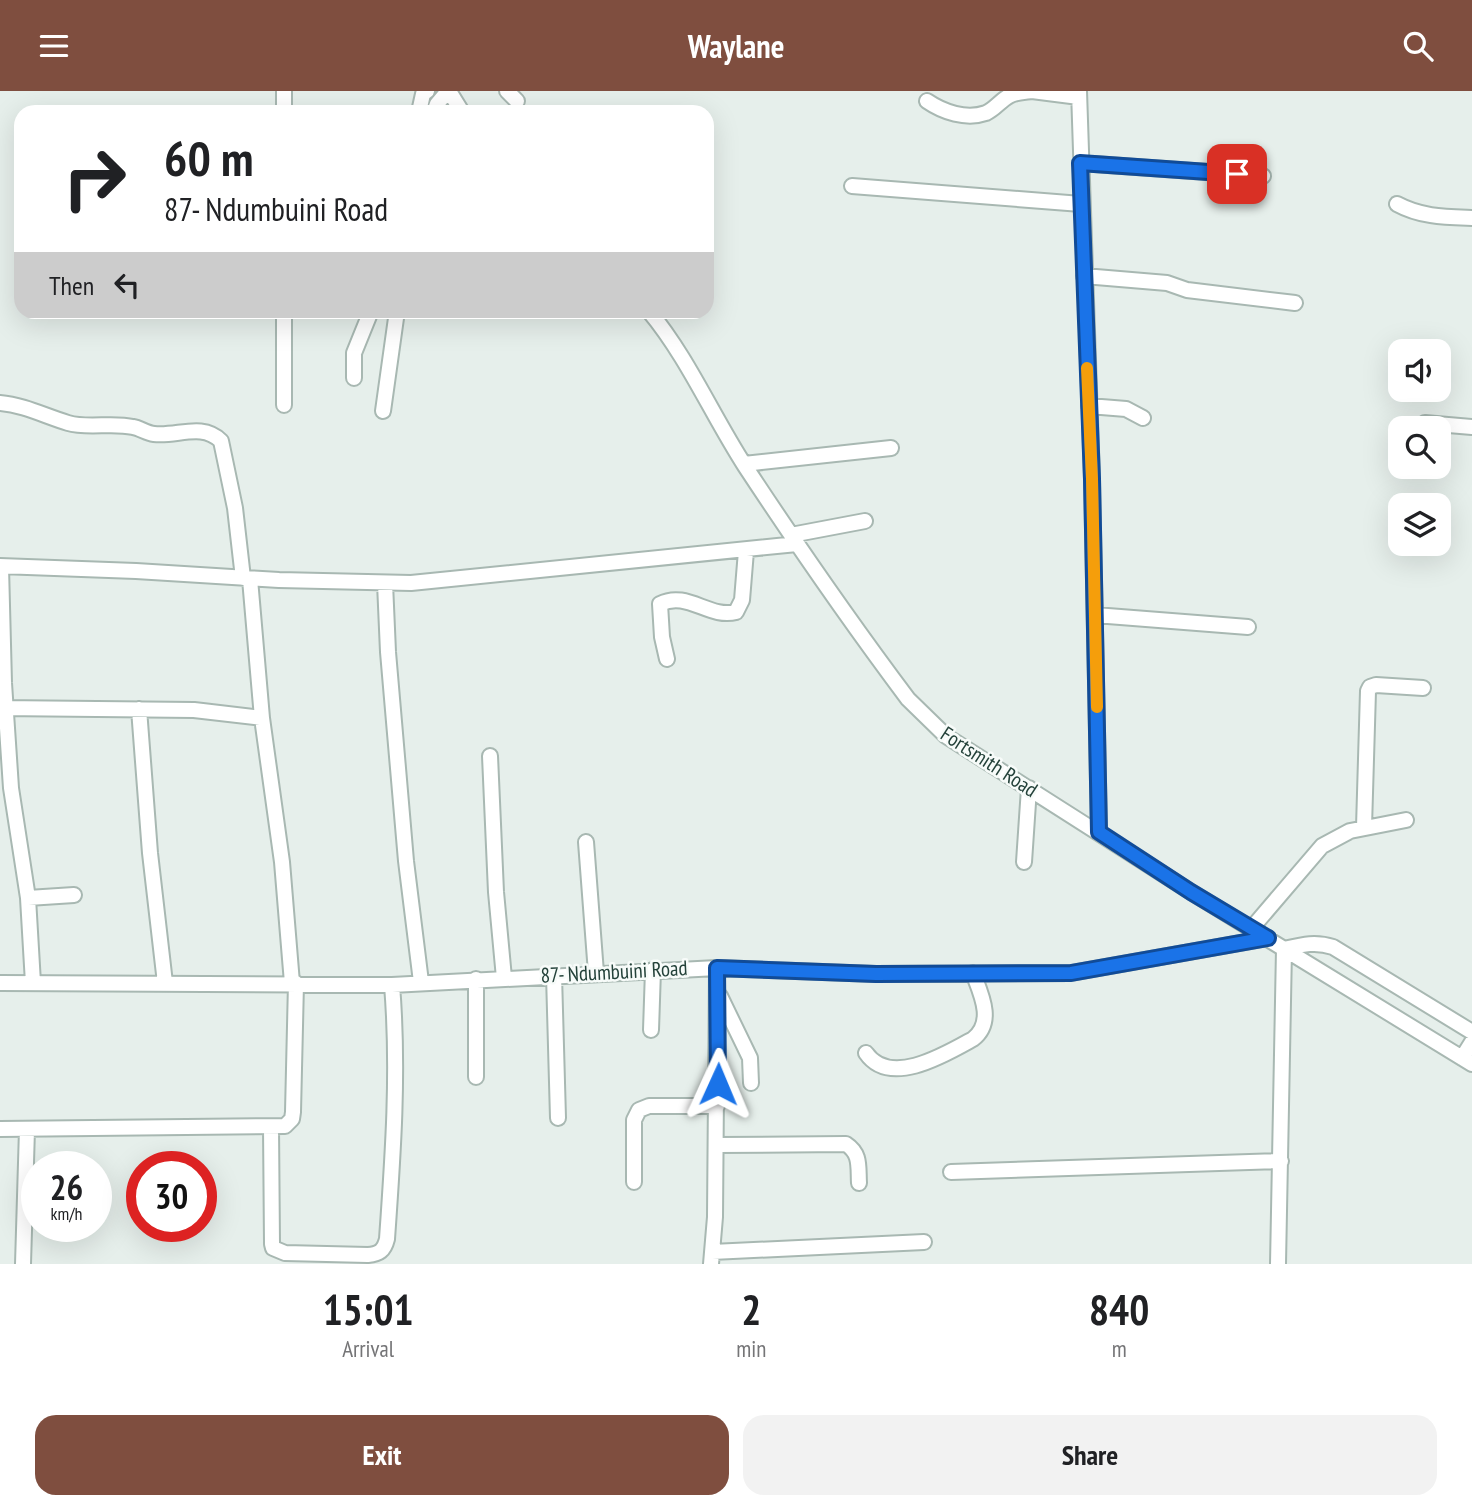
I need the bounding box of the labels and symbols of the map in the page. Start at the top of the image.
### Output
pin [1207,144,1267,204]
street label: Fortsmith Road [936,720,1043,803]
street label: 87- Ndumbuini Road [540,954,688,989]
position arrow [681,1047,755,1121]
speed limit sign: 30 [126,1151,217,1242]

